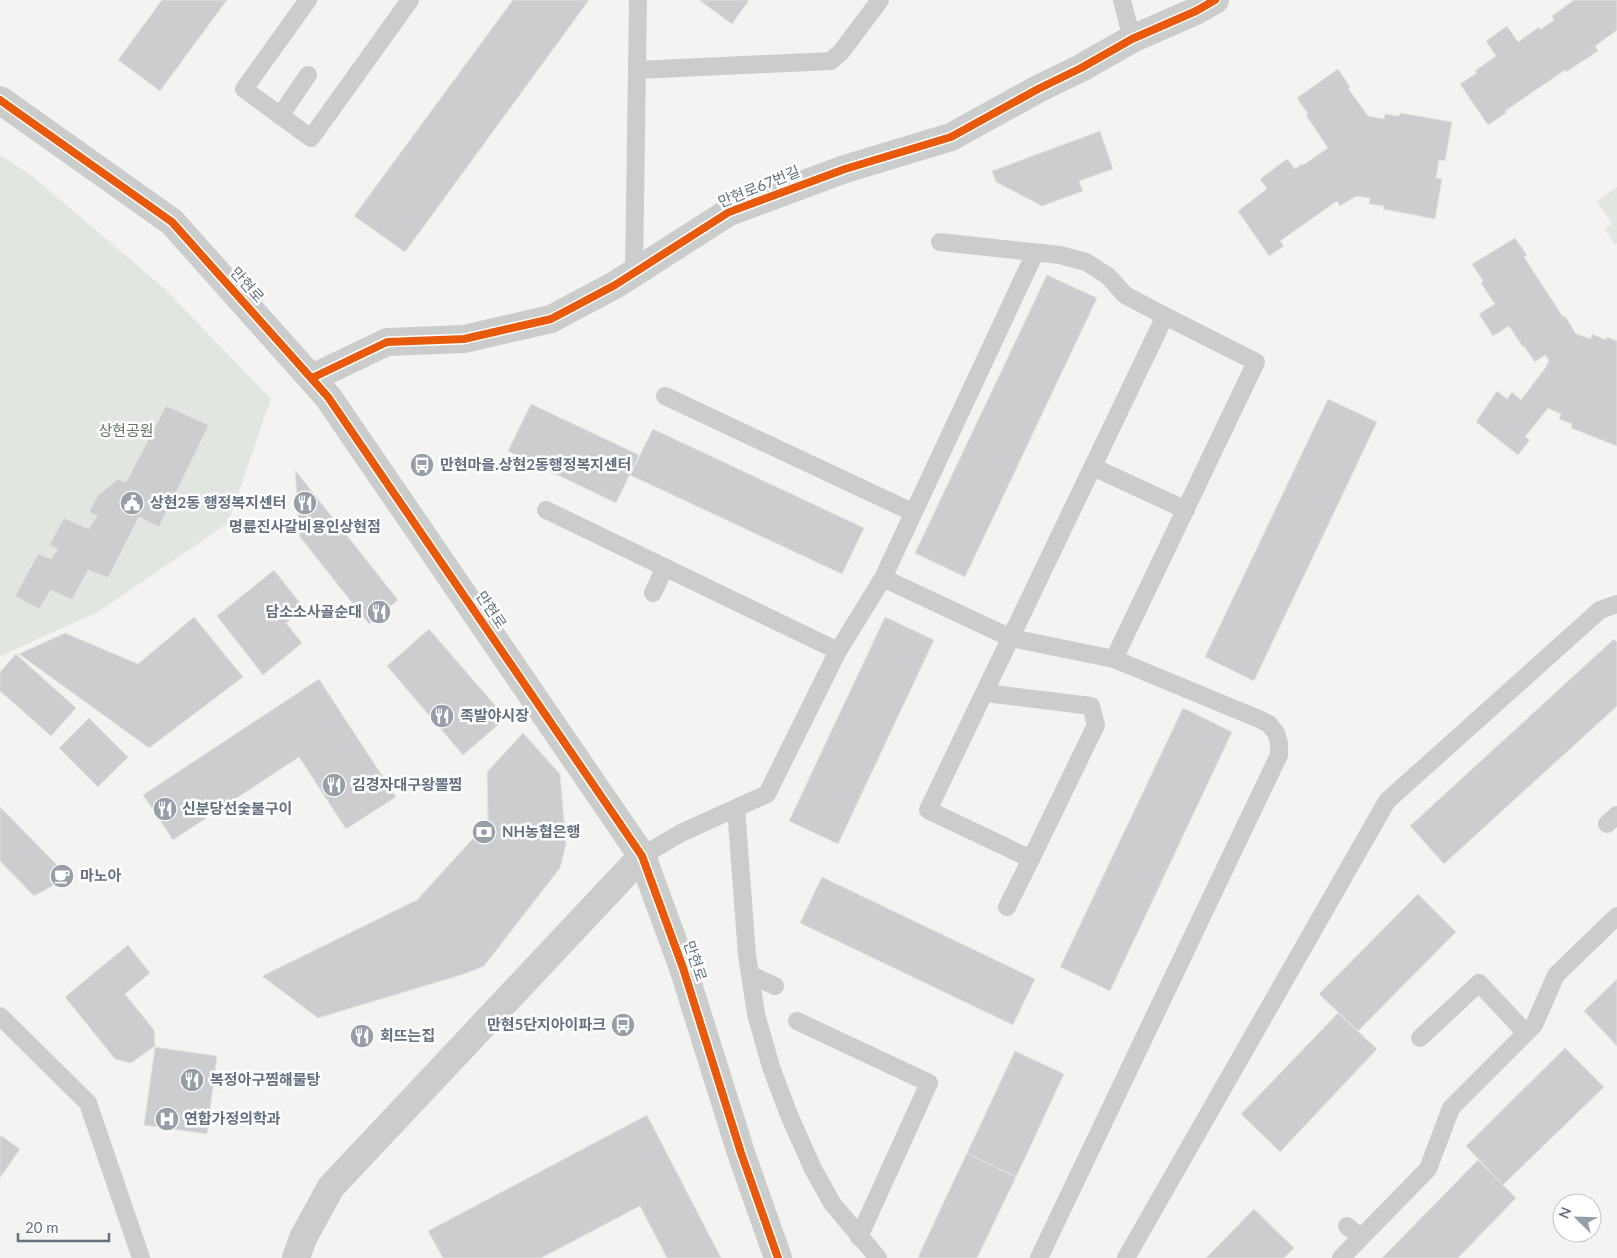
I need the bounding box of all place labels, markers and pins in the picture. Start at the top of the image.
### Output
bus stop icon: 만현마을.상현2동행정복지센터 [409,452,435,478]
place label: 만현마을.상현2동행정복지센터 [440,455,632,473]
public building icon: 상현2동 행정복지센터 [119,490,145,516]
restaurant icon: 명륜진사갈비용인상현점 [292,490,318,516]
place label: 상현2동 행정복지센터 [150,493,287,511]
place label: 명륜진사갈비용인상현점 [229,517,381,535]
restaurant icon: 담소소사골순대 [366,599,392,625]
place label: 담소소사골순대 [265,602,362,620]
restaurant icon: 족발야시장 [429,703,455,729]
place label: 족발야시장 [460,706,529,724]
restaurant icon: 김경자대구왕뽈찜 [321,772,347,798]
place label: 김경자대구왕뽈찜 [352,775,462,793]
restaurant icon: 신분당선숯불구이 [152,796,178,822]
place label: 신분당선숯불구이 [182,799,292,817]
bank icon: NH농협은행 [471,819,497,845]
place label: NH농협은행 [502,822,580,840]
cafe icon: 마노아 [49,863,75,889]
place label: 마노아 [80,866,122,884]
bus stop icon: 만현5단지아이파크 [610,1012,636,1038]
place label: 만현5단지아이파크 [487,1015,606,1033]
restaurant icon: 회뜨는집 [349,1023,375,1049]
place label: 회뜨는집 [380,1026,435,1044]
restaurant icon: 복정아구찜해물탕 [179,1067,205,1093]
place label: 복정아구찜해물탕 [210,1070,321,1088]
hospital icon: 연합가정의학과 [154,1106,180,1132]
place label: 연합가정의학과 [184,1109,281,1127]

